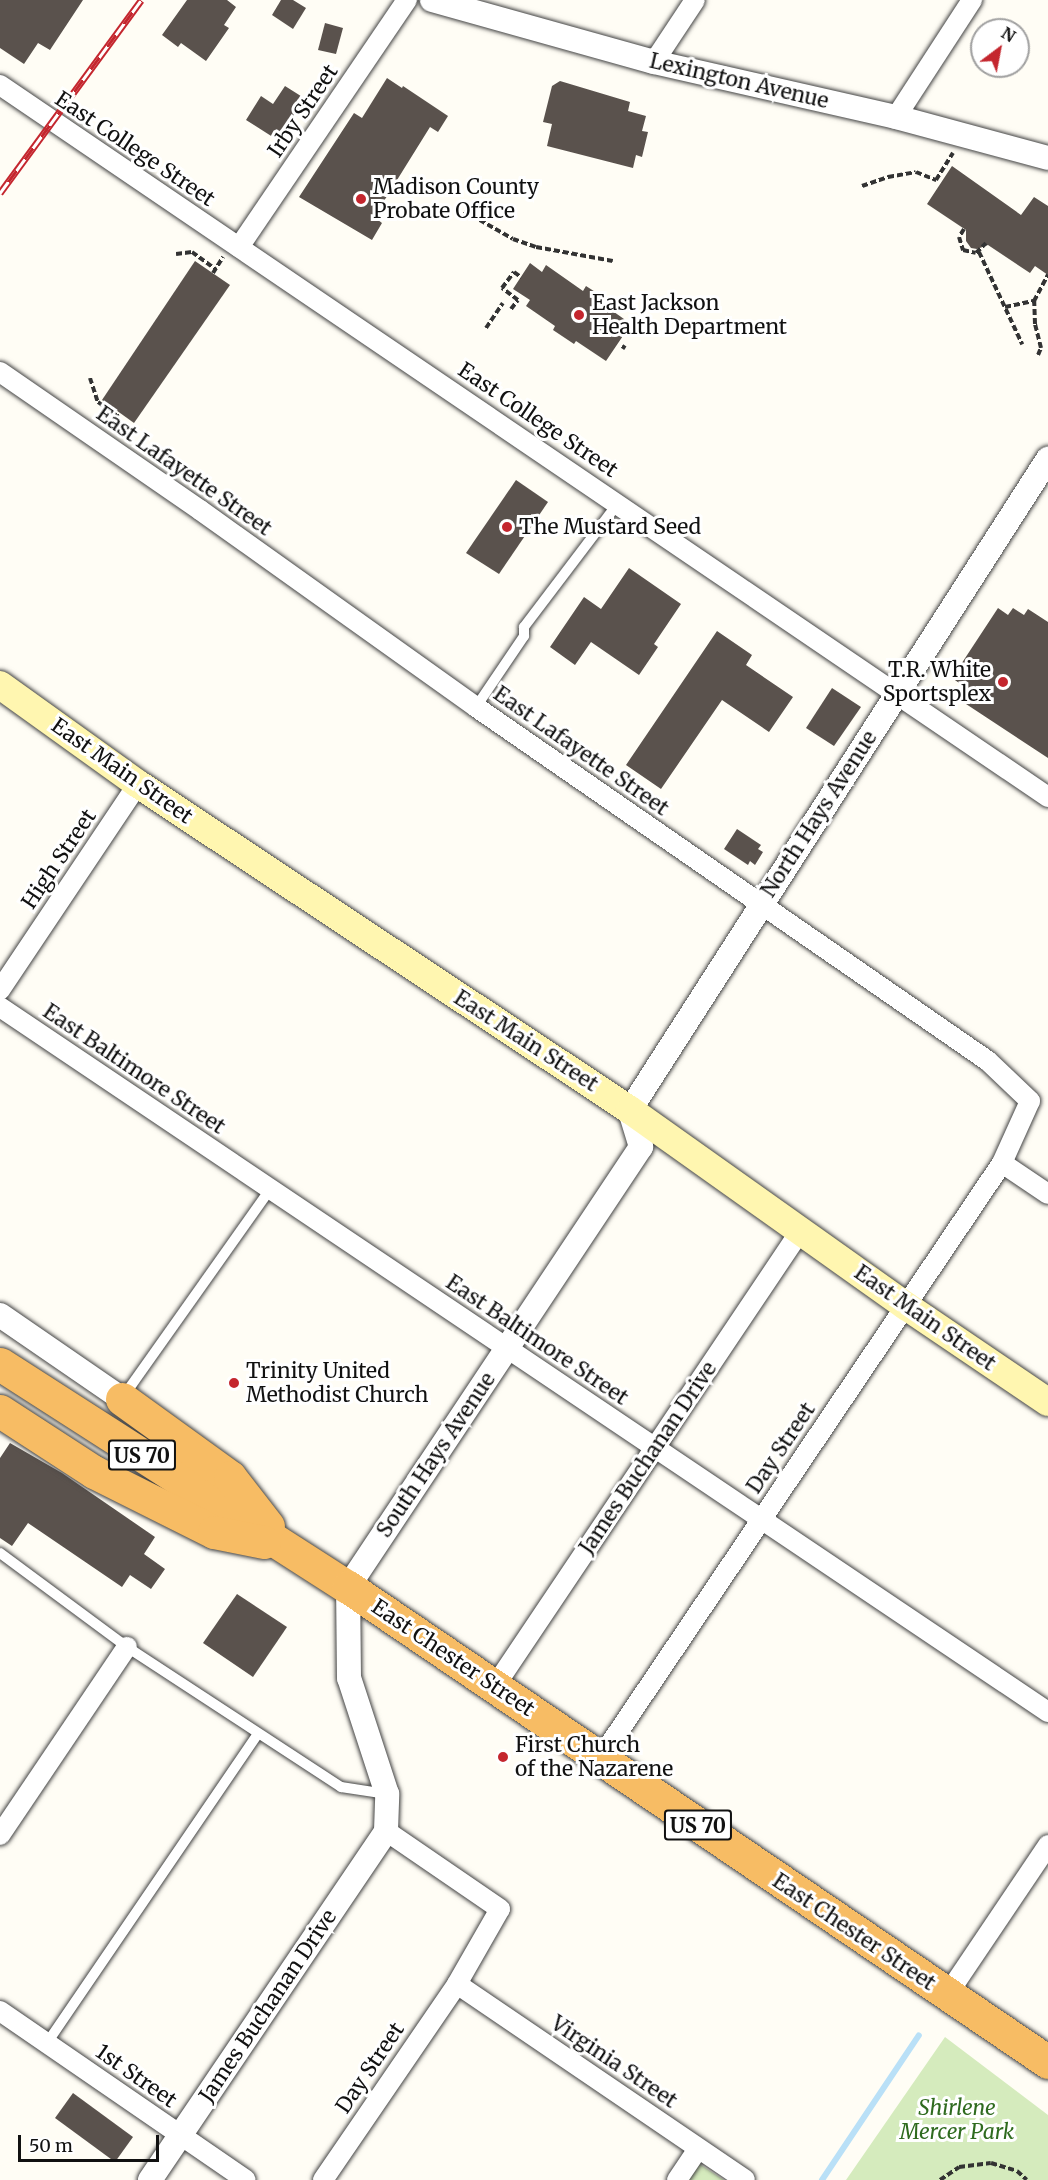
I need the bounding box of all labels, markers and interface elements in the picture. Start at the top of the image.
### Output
north arrow [970,18,1030,78]
text: N [998,23,1019,46]
street label: Lexington Avenue [647,48,831,114]
street label: Irby Street [263,60,343,162]
street label: East College Street [50,86,220,212]
place label: Madison County Probate Office [373,174,539,224]
marker: Madison County Probate Office [354,192,368,206]
place label: East Jackson Health Department [592,290,787,340]
marker: East Jackson Health Department [570,306,588,324]
street label: East College Street [453,357,623,483]
street label: East Lafayette Street [92,401,276,541]
place label: The Mustard Seed [519,514,701,540]
marker: The Mustard Seed [500,520,514,534]
place label: T.R. White Sportsplex [883,657,991,707]
marker: T.R. White Sportsplex [996,675,1010,689]
street label: East Lafayette Street [489,681,673,821]
street label: East Main Street [46,713,198,829]
street label: North Hays Avenue [756,726,882,902]
street label: High Street [16,804,102,914]
street label: East Main Street [449,985,603,1097]
street label: East Baltimore Street [38,999,230,1139]
street label: East Main Street [849,1260,1001,1376]
street label: East Baltimore Street [441,1270,633,1410]
street label: James Buchanan Drive [574,1357,722,1559]
place label: Trinity United Methodist Church [246,1358,428,1408]
street label: South Hays Avenue [371,1368,501,1542]
marker: Trinity United Methodist Church [227,1376,241,1390]
street label: Day Street [741,1398,821,1498]
road number: US 70 [108,1438,176,1472]
street label: East Chester Street [367,1594,539,1722]
place label: First Church of the Nazarene [515,1732,673,1782]
marker: First Church of the Nazarene [496,1750,510,1764]
road number: US 70 [664,1808,732,1842]
street label: East Chester Street [768,1868,940,1996]
street label: James Buchanan Drive [194,1905,342,2107]
street label: Virginia Street [546,2011,682,2113]
street label: Day Street [330,2018,410,2118]
street label: 1st Street [91,2039,181,2113]
park label: Shirlene Mercer Park [900,2095,1014,2145]
scale bar [21,2123,162,2161]
text: 50 m [29,2134,73,2157]

